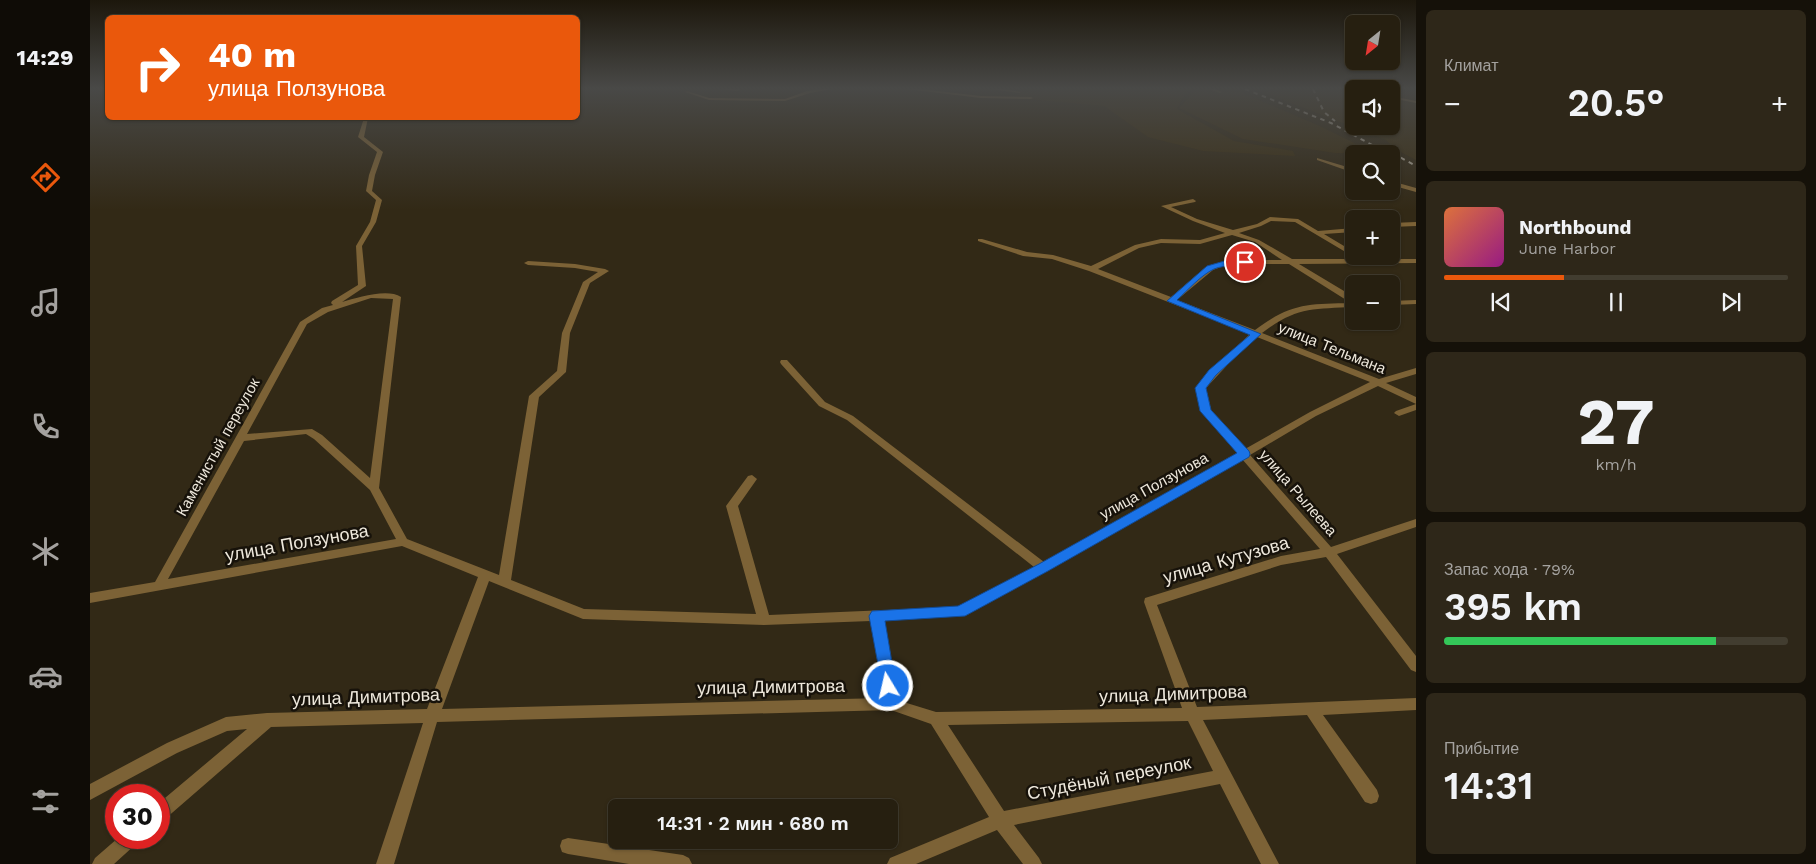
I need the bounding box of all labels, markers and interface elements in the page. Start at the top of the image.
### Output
north arrow [1345,15,1400,70]
map controls [1345,15,1400,330]
text: 40 m [208,34,296,76]
icon: right [125,35,190,100]
text: 14:29 [16,45,74,70]
text: Климат [1444,56,1498,75]
text: улица Ползунова [208,76,385,101]
button: sound [1345,80,1400,135]
text: 20.5° [1567,81,1665,125]
text: − [1444,87,1461,120]
text: + [1771,87,1788,120]
button: search [1345,145,1400,200]
icon: directions [28,160,63,195]
button: + [1345,210,1400,265]
text: Northbound [1519,216,1631,239]
text: June Harbor [1519,239,1616,258]
pin [1224,241,1266,283]
icon: arrive [1231,248,1259,276]
button: − [1345,275,1400,330]
icon: music [28,285,63,320]
icon: previous [1487,288,1515,316]
icon: pause [1602,288,1630,316]
icon: next [1717,288,1745,316]
street label: улица Тельмана [1276,318,1389,378]
street label: Каменистый переулок [173,374,264,519]
text: 27 [1577,384,1655,460]
icon: phone [28,409,63,444]
street label: улица Рылеева [1256,446,1341,540]
street label: улица Ползунова [1097,449,1212,523]
text: km/h [1595,455,1637,474]
street label: улица Ползунова [224,519,371,565]
street label: улица Кутузова [1160,531,1292,588]
icon: climate [28,534,63,569]
text: Запас хода · 79% [1444,560,1575,579]
text: 395 km [1444,585,1582,629]
icon: car [28,659,63,694]
position arrow [861,659,913,711]
street label: улица Димитрова [697,675,846,698]
street label: улица Димитрова [1099,680,1248,707]
street label: улица Димитрова [292,683,441,710]
text: Прибытие [1444,739,1519,758]
street label: Студёный переулок [1025,751,1193,804]
text: 14:31 [1444,764,1533,808]
icon: filters [28,784,63,819]
speed limit sign: 30 [105,784,170,849]
text: 14:31 · 2 мин · 680 m [657,812,849,835]

